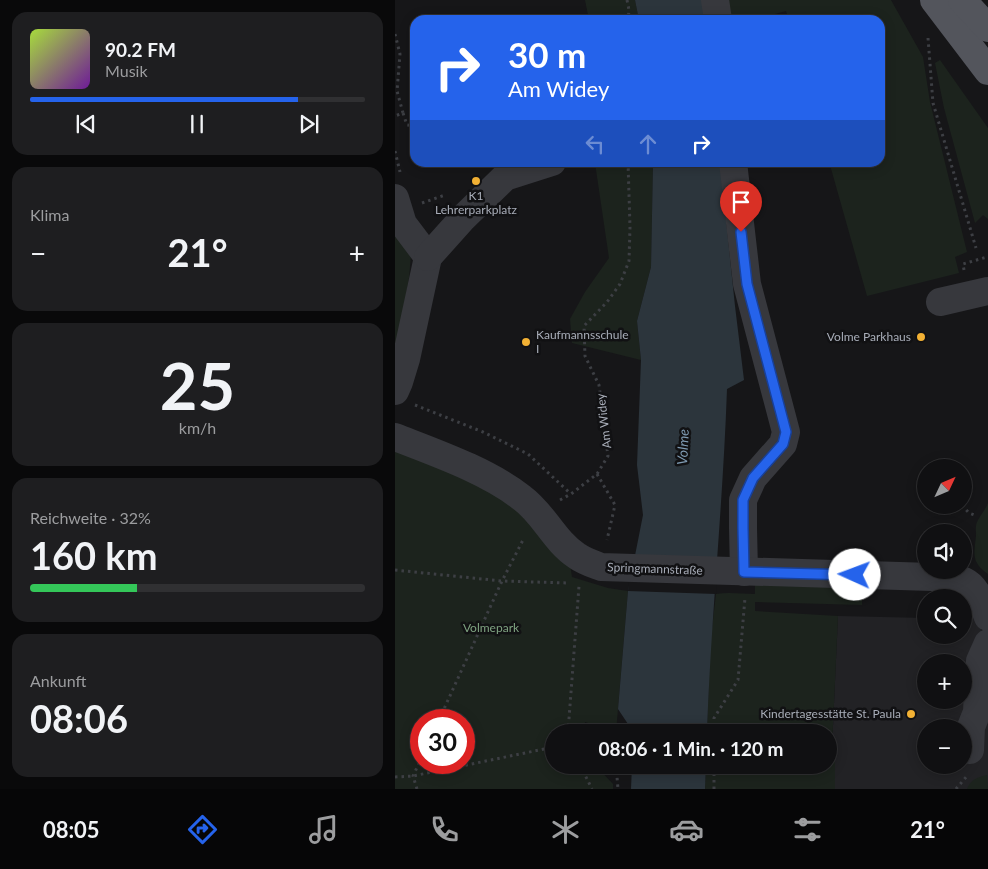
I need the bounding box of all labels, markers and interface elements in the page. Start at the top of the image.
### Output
text: 30 m [508,33,586,75]
icon: right [425,35,490,100]
text: 90.2 FM [105,38,176,61]
text: Musik [105,61,148,80]
text: Am Widey [508,75,609,102]
icon: previous [72,110,100,138]
icon: pause [183,110,211,138]
icon: next [295,110,323,138]
icon: left [581,130,609,158]
icon: ahead [634,130,662,158]
icon: right [687,130,715,158]
marker: K1 Lehrerparkplatz [470,175,482,187]
pin [720,181,762,232]
place label: K1 Lehrerparkplatz [435,188,518,217]
icon: arrive [727,188,755,216]
text: Klima [30,205,69,224]
text: 21° [168,229,227,275]
text: − [30,236,46,270]
text: + [349,236,365,270]
place label: Kaufmannsschule I [536,327,629,356]
place label: Volme Parkhaus [827,329,911,344]
marker: Volme Parkhaus [915,331,927,343]
marker: Kaufmannsschule I [520,336,532,348]
text: 25 [160,346,235,424]
street label: Am Widey [593,392,614,449]
text: km/h [179,418,216,437]
water label: Volme [673,428,692,465]
north arrow [917,459,973,514]
map controls [917,459,972,774]
text: Reichweite · 32% [30,508,151,527]
button: sound [917,524,972,579]
text: 160 km [30,532,158,578]
position arrow [828,548,880,600]
street label: Springmannstraße [607,559,703,578]
button: search [917,589,972,644]
park label: Volmepark [463,620,520,635]
button: + [917,654,972,709]
text: Ankunft [30,671,87,690]
text: 08:06 [30,695,128,741]
place label: Kindertagesstätte St. Paula [760,706,901,721]
marker: Kindertagesstätte St. Paula [905,708,917,720]
speed limit sign: 30 [410,709,475,774]
button: − [917,719,972,774]
text: 08:06 · 1 Min. · 120 m [599,737,783,760]
icon: directions [185,812,220,847]
icon: music [306,812,341,847]
icon: phone [427,812,462,847]
icon: climate [548,812,583,847]
icon: car [669,812,704,847]
icon: filters [790,812,825,847]
text: 08:05 [43,816,100,843]
text: 21° [910,816,945,843]

